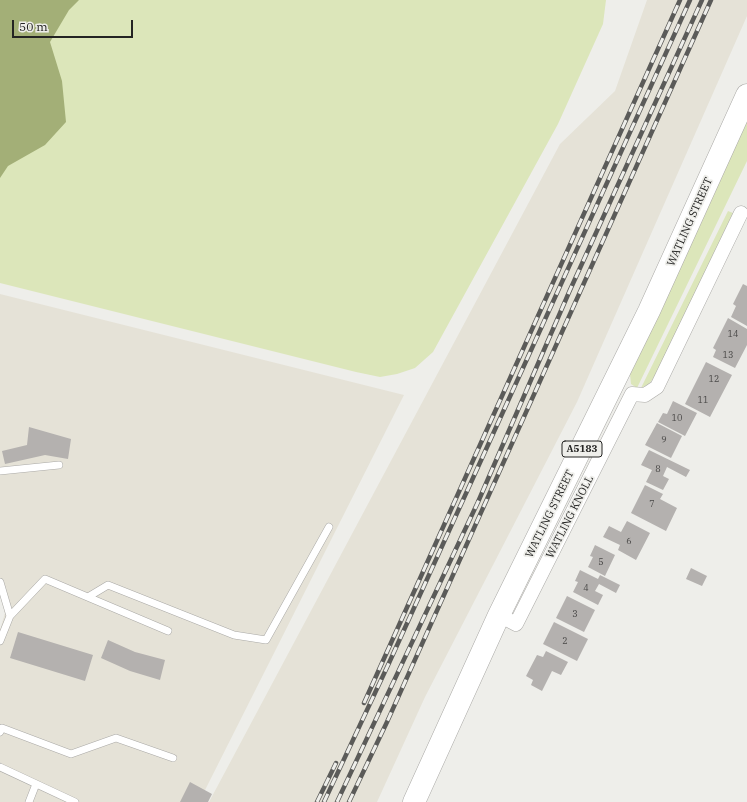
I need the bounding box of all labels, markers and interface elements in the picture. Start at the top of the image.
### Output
scale bar [14,12,135,38]
text: 50 m [19,19,48,34]
street label: WATLING STREET [664,176,716,268]
house number: 14 [728,329,738,339]
house number: 13 [723,350,733,360]
house number: 12 [709,374,719,384]
house number: 11 [698,395,708,405]
house number: 10 [672,413,682,423]
house number: 9 [661,435,667,445]
road number: A5183 [562,441,602,457]
house number: 8 [655,464,661,474]
street label: WATLING STREET [523,468,577,560]
street label: WATLING KNOLL [543,473,597,561]
house number: 7 [649,499,655,509]
house number: 6 [626,536,632,546]
house number: 5 [598,557,604,567]
house number: 4 [583,583,589,593]
house number: 3 [572,609,578,619]
house number: 2 [562,636,568,646]

